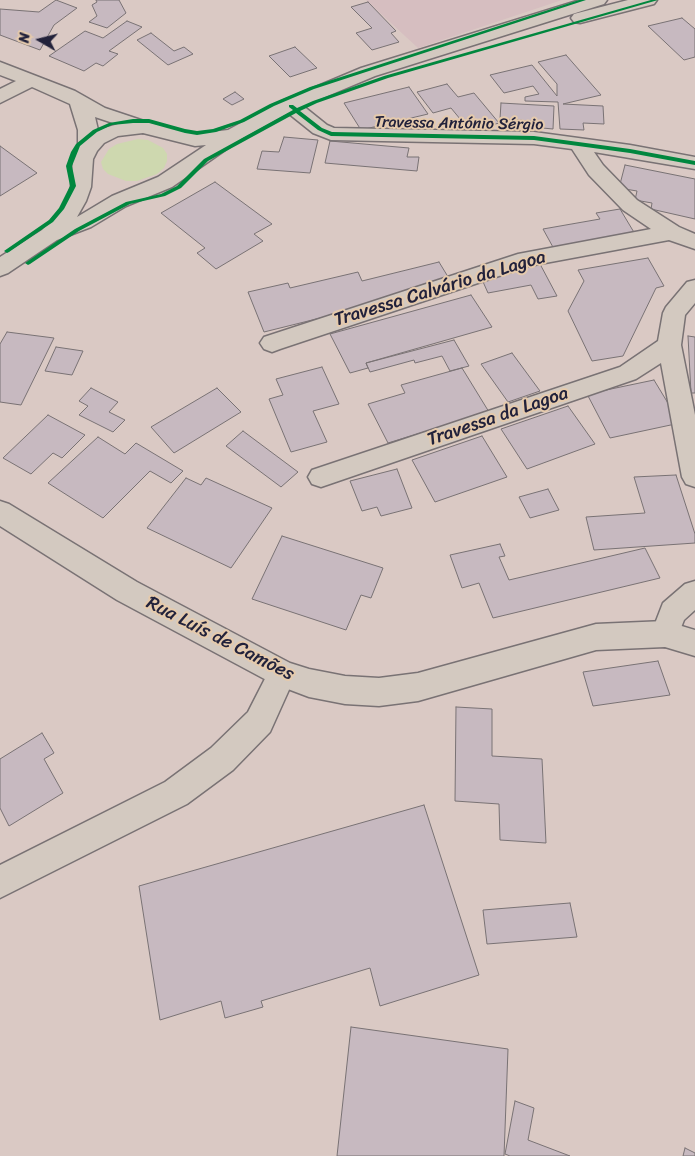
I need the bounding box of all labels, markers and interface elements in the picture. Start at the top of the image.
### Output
north arrow [15,15,65,65]
text: N [12,31,38,44]
street label: Travessa António Sérgio [374,113,544,135]
street label: Travessa Calvário da Lagoa [332,246,548,332]
street label: Travessa da Lagoa [425,382,571,452]
street label: Rua Luís de Camões [142,592,298,686]

